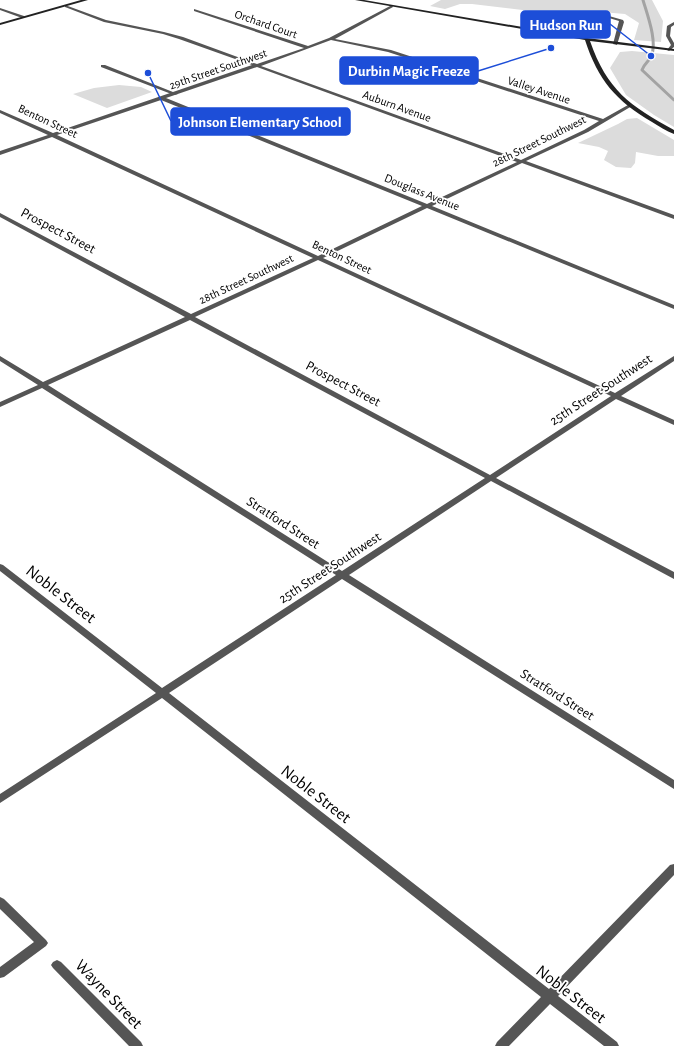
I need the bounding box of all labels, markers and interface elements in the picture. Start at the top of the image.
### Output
street label: Orchard Court [233,8,299,40]
callout: Hudson Run [521,11,610,38]
text: Hudson Run [529,18,603,33]
street label: 29th Street Southwest [168,47,269,91]
callout: Durbin Magic Freeze [340,57,478,84]
text: Durbin Magic Freeze [348,64,470,79]
street label: Valley Avenue [506,74,572,107]
street label: Auburn Avenue [361,88,433,124]
street label: Benton Street [17,102,80,140]
callout: Johnson Elementary School [171,108,350,135]
street label: 28th Street Southwest [490,113,588,169]
text: Johnson Elementary School [178,115,342,130]
street label: Douglass Avenue [383,171,461,213]
street label: Prospect Street [18,205,98,257]
street label: Benton Street [311,238,374,276]
street label: 28th Street Southwest [197,252,295,306]
street label: 25th Street Southwest [547,352,655,428]
street label: Prospect Street [303,358,383,410]
street label: Stratford Street [244,494,323,552]
street label: 25th Street Southwest [276,530,384,606]
street label: Noble Street [23,562,99,627]
street label: Stratford Street [518,667,597,724]
street label: Noble Street [278,762,354,827]
street label: Wayne Street [71,956,146,1033]
street label: Noble Street [533,962,609,1027]

